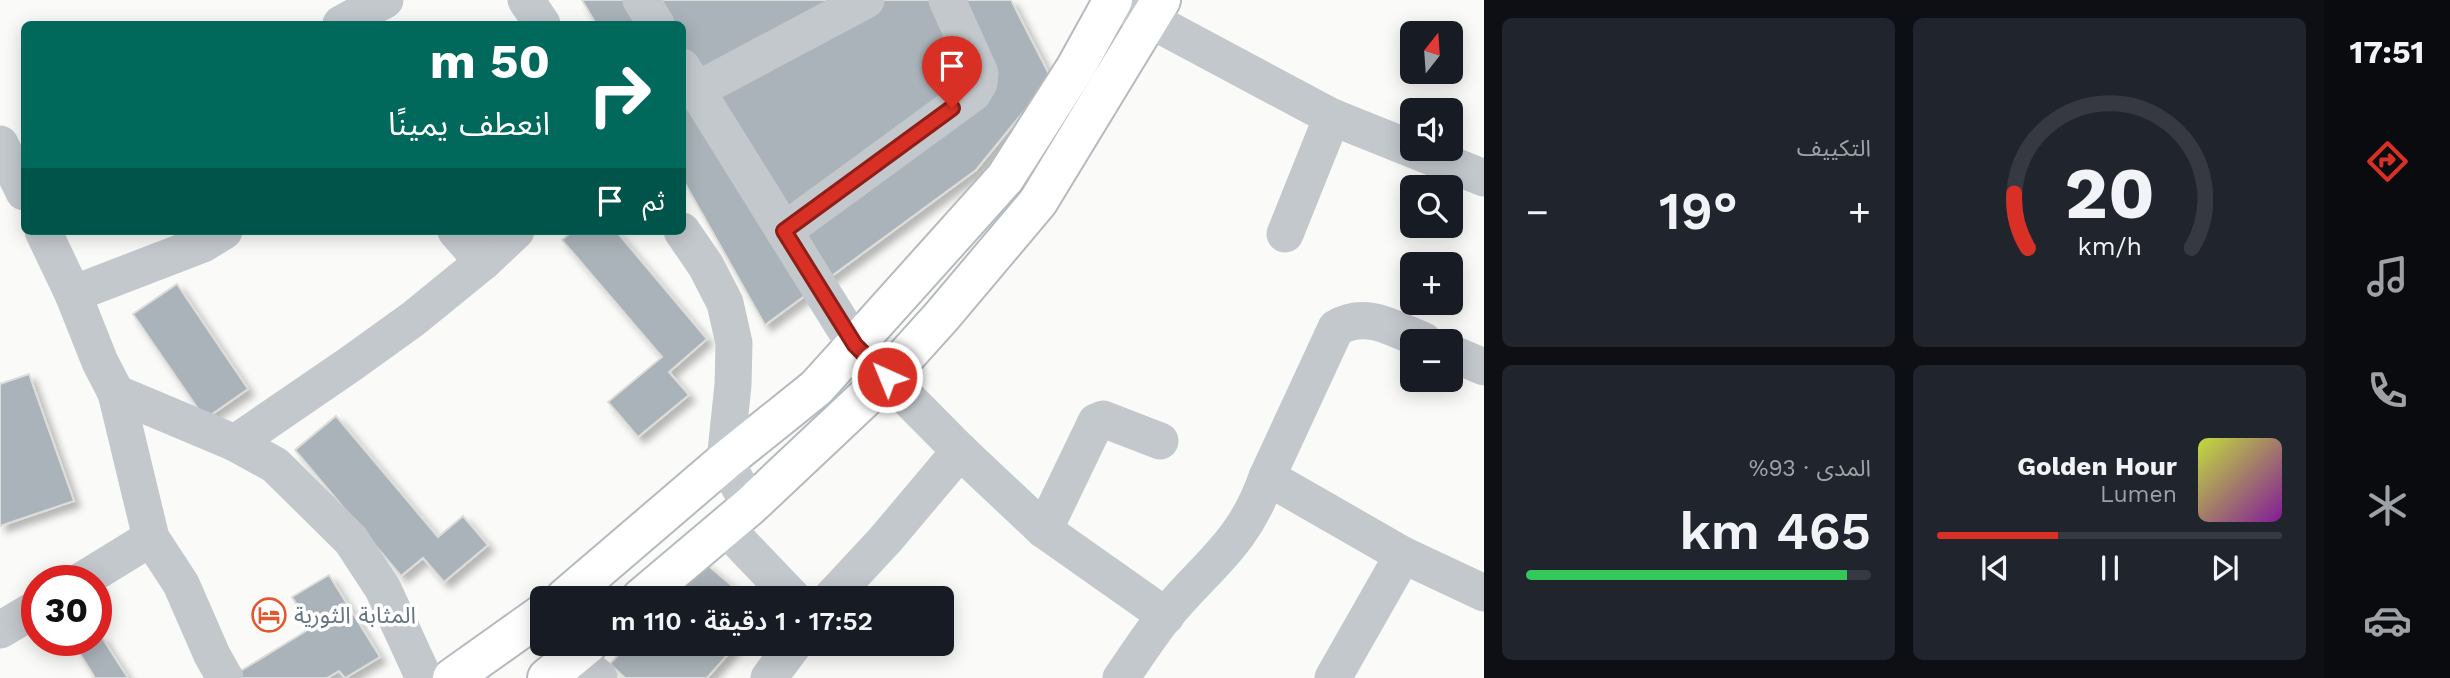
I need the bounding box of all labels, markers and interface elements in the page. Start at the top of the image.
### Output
north arrow [1400,21,1463,84]
map controls [1400,21,1463,392]
text: 50 m [430,32,550,90]
text: 17:51 [2350,33,2424,71]
pin [922,36,982,108]
icon: arrive [933,47,971,85]
icon: right [574,49,665,140]
button: sound [1400,98,1463,161]
text: انعطف يمينًا [388,105,550,143]
text: التكييف [1797,135,1871,162]
icon: directions [2363,137,2412,186]
text: 20 [2064,151,2155,237]
button: search [1400,175,1463,238]
text: 19° [1659,181,1738,242]
icon: arrive [591,182,629,220]
text: ثم [643,186,665,216]
text: − [1526,190,1549,234]
text: + [1848,190,1871,234]
text: km/h [2077,232,2142,261]
button: + [1400,252,1463,315]
icon: music [2363,252,2412,301]
button: − [1400,329,1463,392]
position arrow [850,340,924,414]
icon: phone [2363,366,2412,415]
text: Golden Hour [2017,451,2177,481]
text: المدى · 93% [1749,455,1871,482]
text: Lumen [2100,481,2177,508]
icon: climate [2363,481,2412,530]
text: 465 km [1680,501,1871,562]
icon: previous [1976,549,2014,587]
icon: pause [2091,549,2129,587]
icon: next [2206,549,2244,587]
speed limit sign: 30 [21,565,112,656]
hotel icon: المثابة الثورية [250,596,288,634]
icon: car [2363,596,2412,645]
place label: المثابة الثورية [294,602,416,629]
text: 17:52 · 1 دقيقة · 110 m [611,606,873,636]

